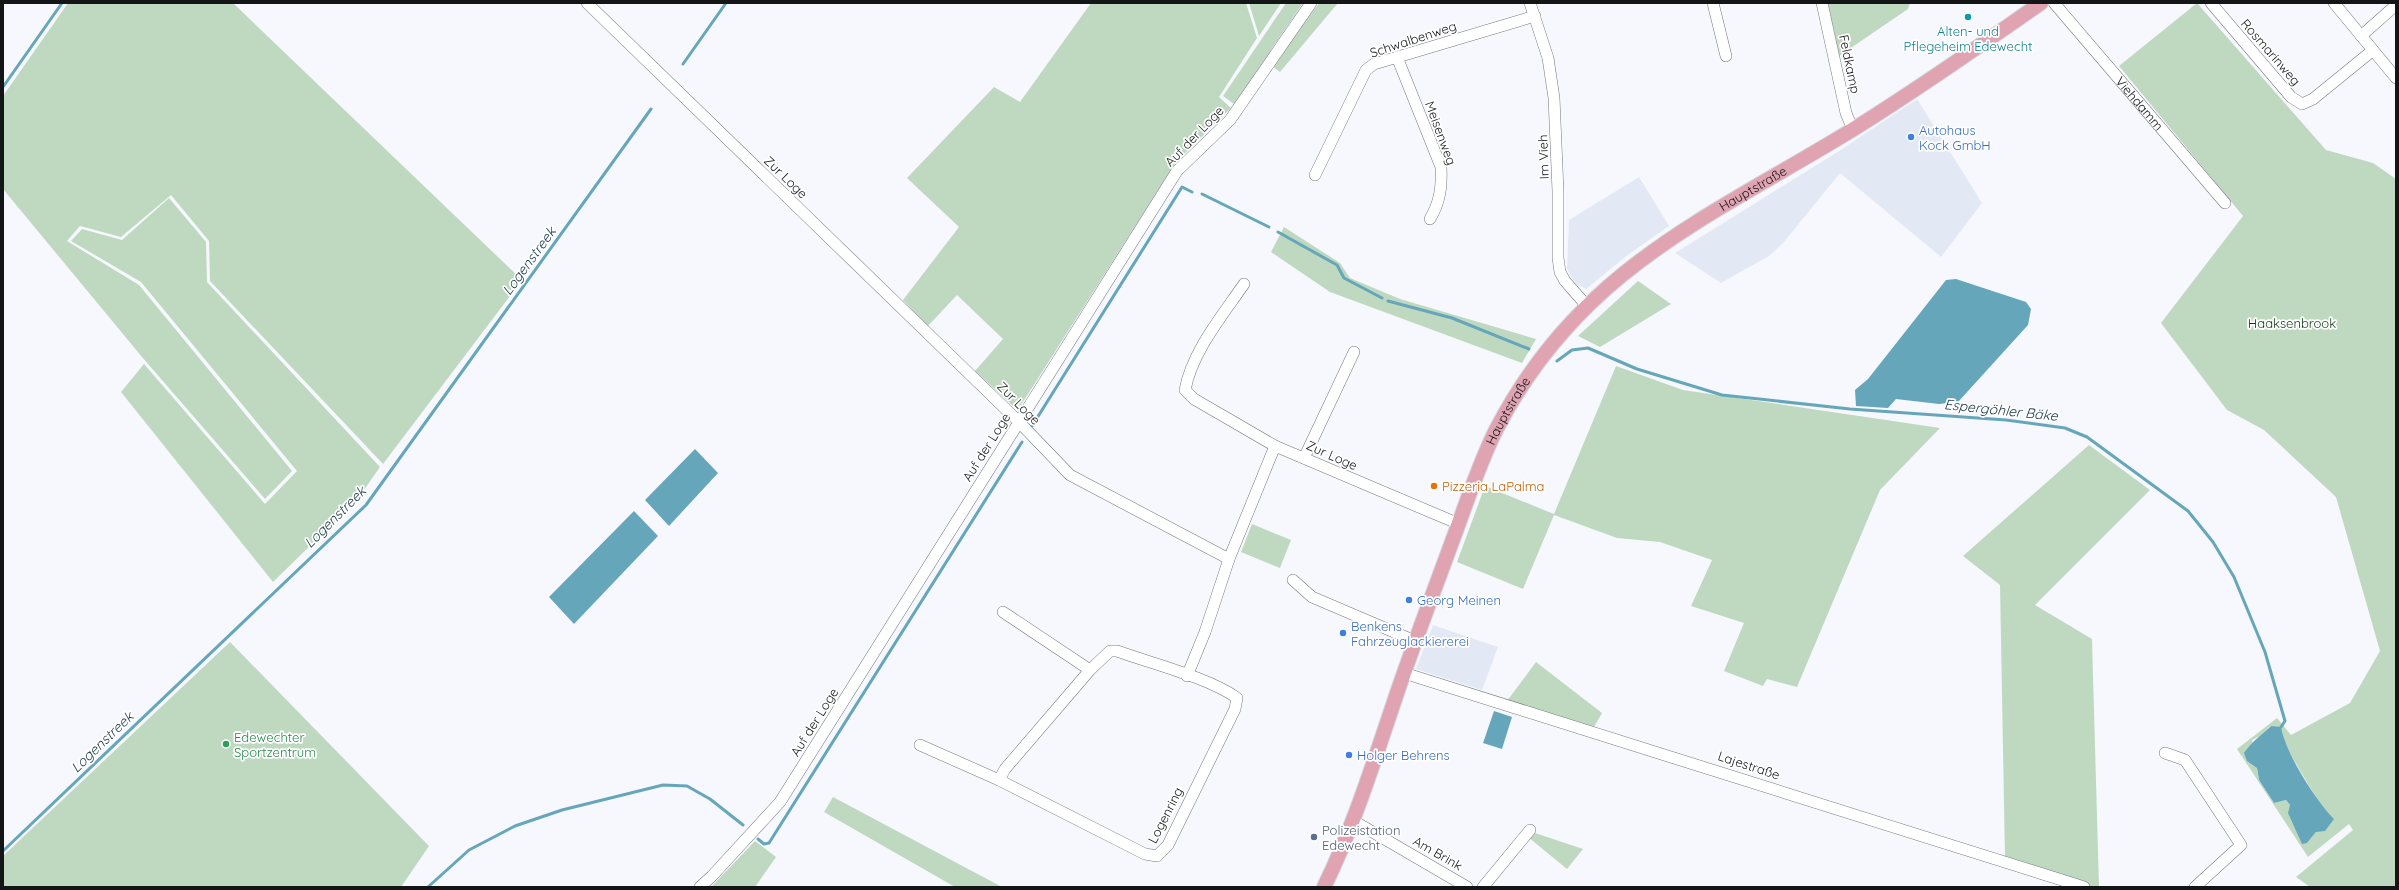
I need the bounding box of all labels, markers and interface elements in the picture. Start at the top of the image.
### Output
marker: Alten- und Pflegeheim Edewecht [1963,12,1973,22]
street label: Rosmarinweg [2238,16,2304,88]
street label: Schwalbenweg [1368,17,1458,61]
place label: Alten- und Pflegeheim Edewecht [1904,23,2033,54]
street label: Feldkamp [1836,33,1864,95]
street label: Viehdamm [2112,73,2167,133]
street label: Meisenweg [1422,99,1460,167]
street label: Auf der Loge [1161,103,1227,169]
place label: Autohaus Kock GmbH [1919,122,1991,153]
marker: Autohaus Kock GmbH [1906,132,1916,142]
street label: Im Vieh [1534,134,1552,180]
street label: Zur Loge [761,152,811,202]
street label: Hauptstraße [1716,162,1789,214]
water label: Logenstreek [498,222,561,299]
park label: Haaksenbrook [2248,315,2336,331]
street label: Hauptstraße [1482,374,1533,447]
street label: Zur Loge [994,378,1044,428]
water label: Espergöhler Bäke [1943,395,2060,425]
street label: Auf der Loge [959,410,1013,484]
street label: Zur Loge [1304,437,1360,473]
place label: Pizzeria LaPalma [1442,478,1545,494]
water label: Logenstreek [300,481,371,552]
marker: Pizzeria LaPalma [1429,481,1439,491]
place label: Georg Meinen [1417,592,1501,608]
marker: Georg Meinen [1404,595,1414,605]
place label: Benkens Fahrzeuglackiererei [1351,618,1469,649]
marker: Benkens Fahrzeuglackiererei [1338,628,1348,638]
street label: Auf der Loge [787,685,841,759]
water label: Logenstreek [67,707,138,776]
place label: Edewechter Sportzentrum [234,729,316,760]
marker: Edewechter Sportzentrum [221,739,231,749]
place label: Holger Behrens [1357,747,1450,763]
street label: Lajestraße [1716,747,1782,783]
marker: Holger Behrens [1344,750,1354,760]
street label: Logenring [1144,784,1186,846]
place label: Polizeistation Edewecht [1322,822,1400,853]
marker: Polizeistation Edewecht [1309,832,1319,842]
street label: Am Brink [1410,832,1466,874]

